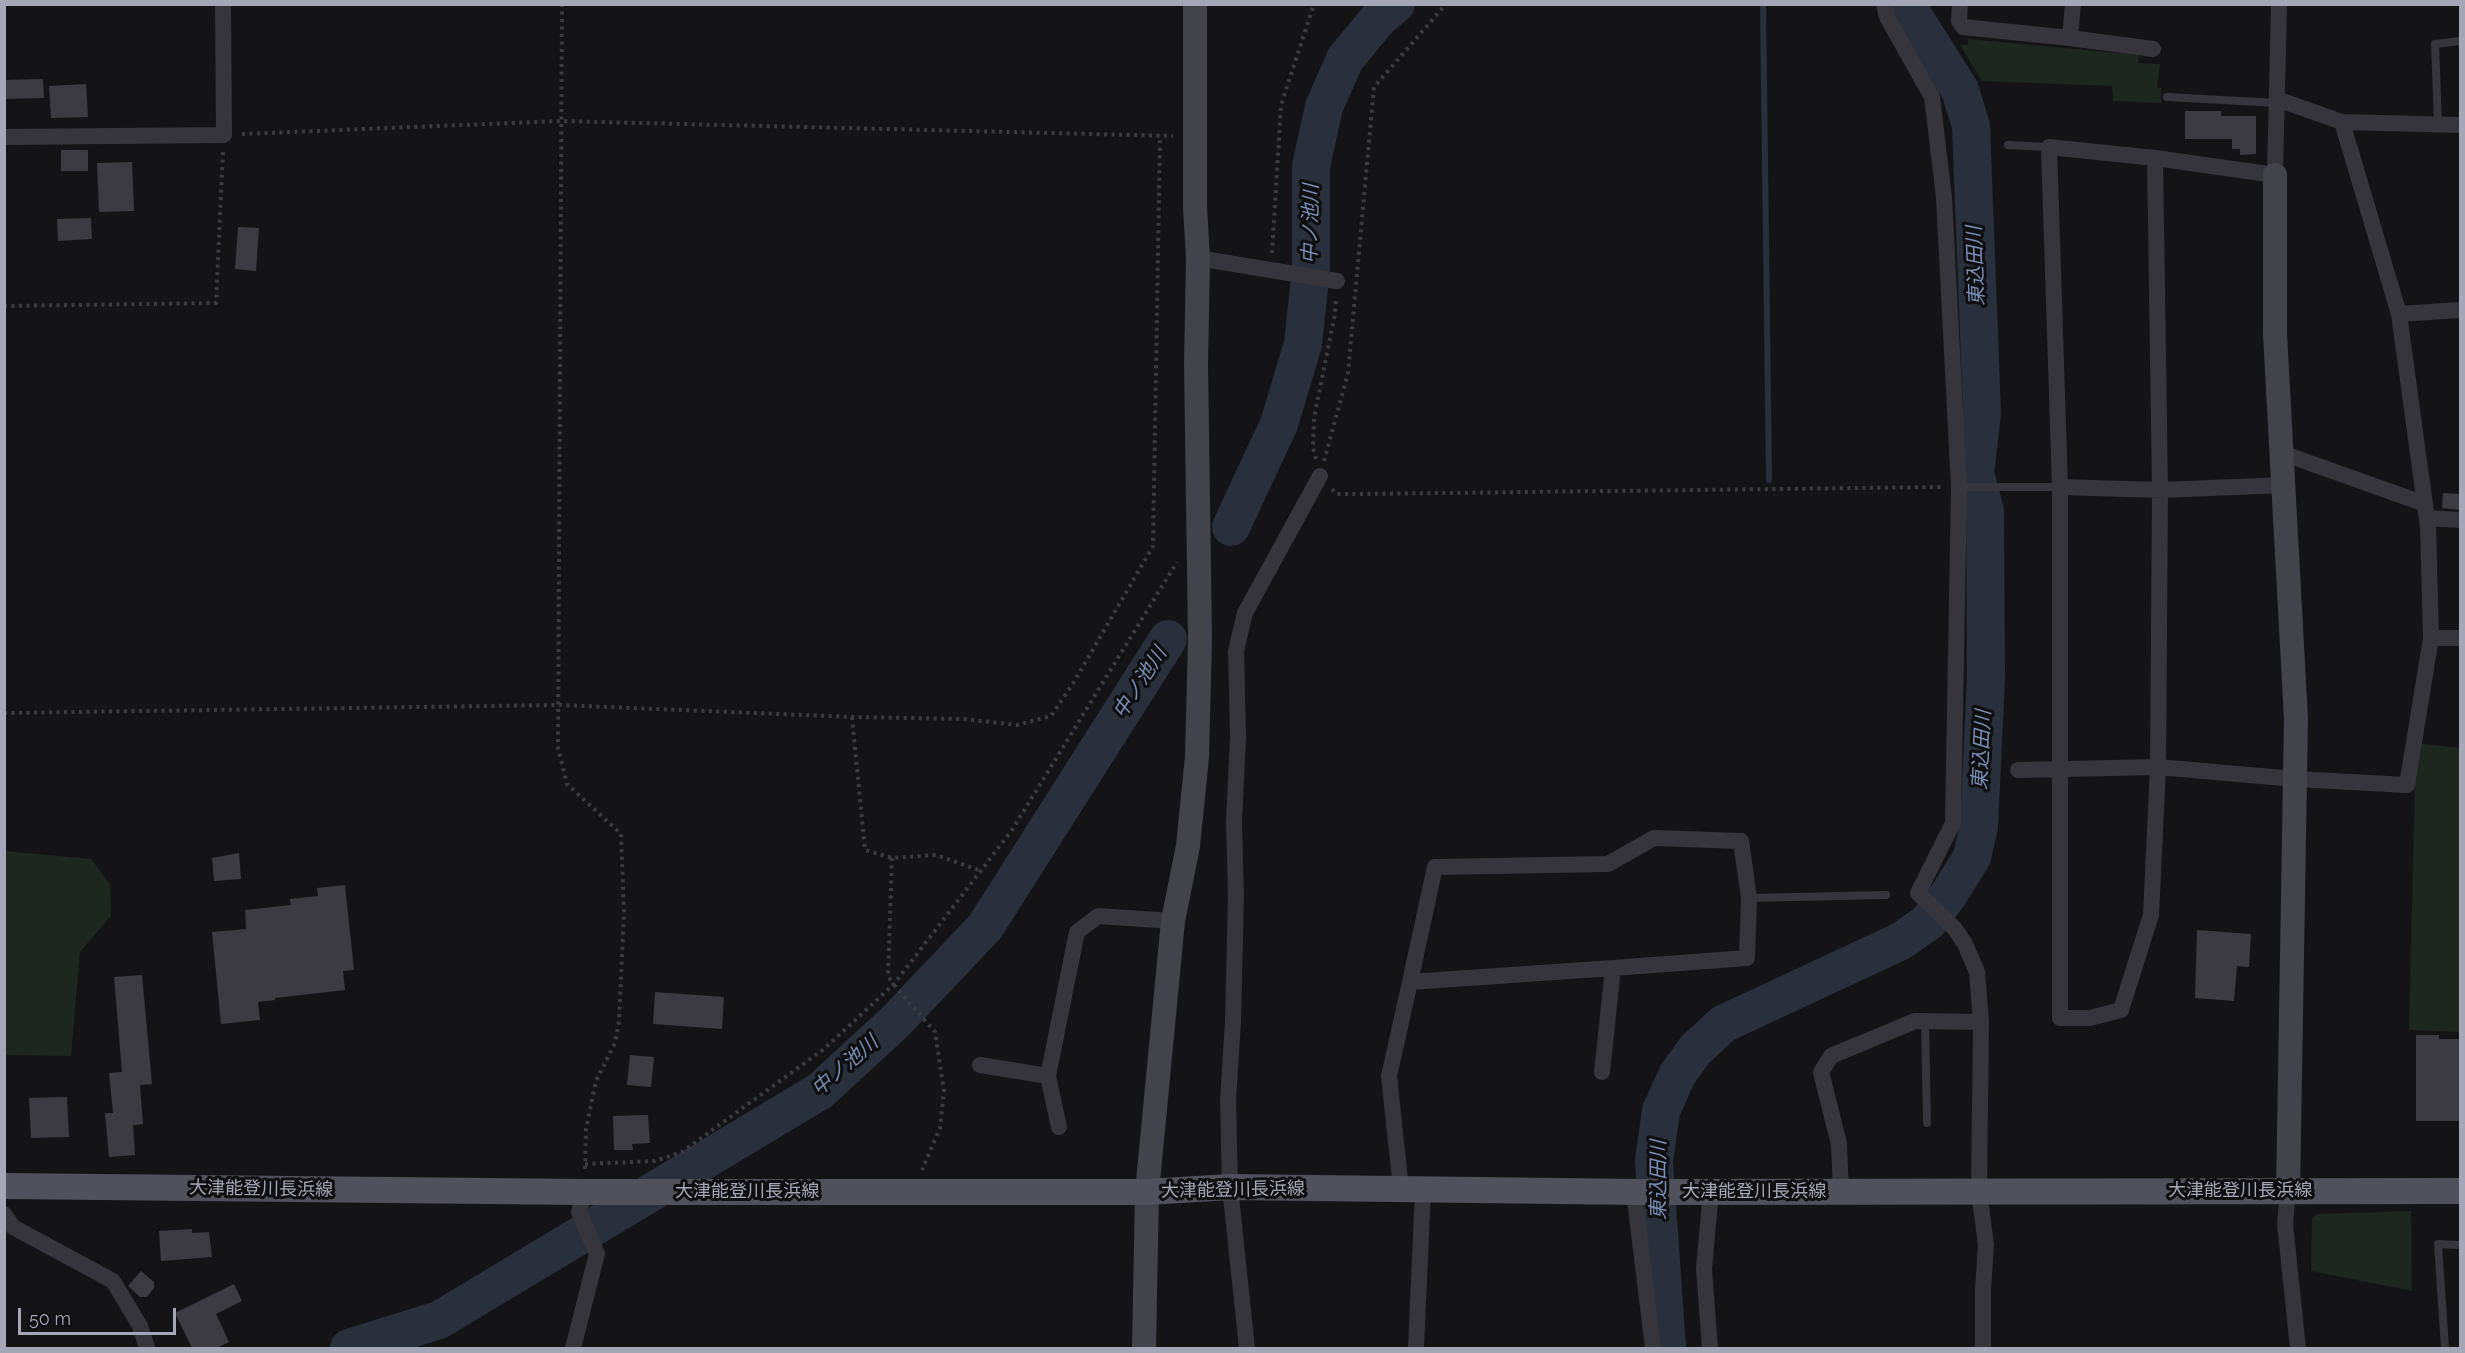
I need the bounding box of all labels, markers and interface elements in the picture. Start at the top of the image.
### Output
water label: 中ノ池川 [1298,184,1324,264]
water label: 東込田川 [1963,226,1989,306]
water label: 中ノ池川 [1108,643,1172,723]
water label: 東込田川 [1968,709,1996,791]
water label: 中ノ池川 [807,1031,883,1101]
water label: 東込田川 [1647,1140,1671,1220]
street label: 大津能登川長浜線 [189,1177,333,1201]
street label: 大津能登川長浜線 [1161,1178,1305,1202]
street label: 大津能登川長浜線 [2168,1180,2312,1202]
street label: 大津能登川長浜線 [675,1181,819,1203]
street label: 大津能登川長浜線 [1682,1181,1826,1203]
scale bar [21,1296,178,1334]
text: 50 m [29,1308,71,1329]

